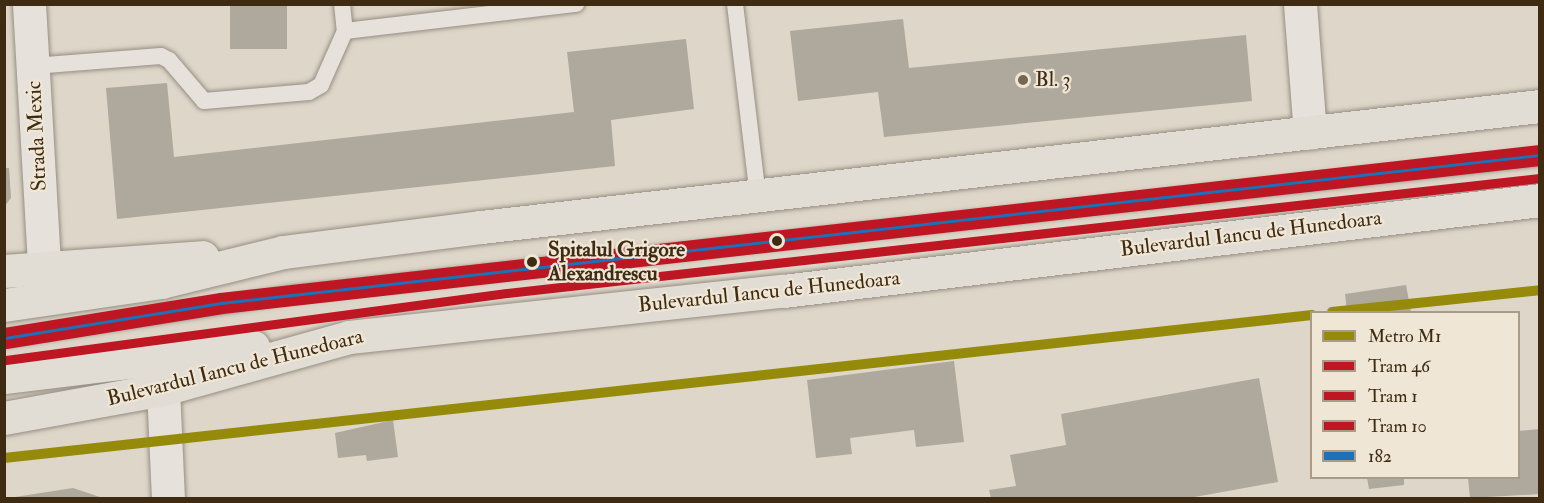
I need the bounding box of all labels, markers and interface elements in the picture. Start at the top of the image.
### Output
place label: Bl. 3 [1035,67,1071,93]
marker: Bl. 3 [1016,73,1030,87]
street label: Strada Mexic [22,80,52,192]
street label: Bulevardul Iancu de Hunedoara [1119,205,1383,263]
unlabelled marker [771,235,783,247]
place label: Spitalul Grigore Alexandrescu [548,237,685,287]
marker: Spitalul Grigore Alexandrescu [521,251,543,273]
street label: Bulevardul Iancu de Hunedoara [637,266,901,318]
legend [1310,311,1520,479]
street label: Bulevardul Iancu de Hunedoara [104,324,366,412]
text: Metro M1 [1368,325,1441,348]
text: Tram 46 [1368,355,1430,378]
text: Tram 1 [1368,385,1418,408]
text: Tram 10 [1368,415,1427,438]
text: 182 [1368,445,1392,468]

